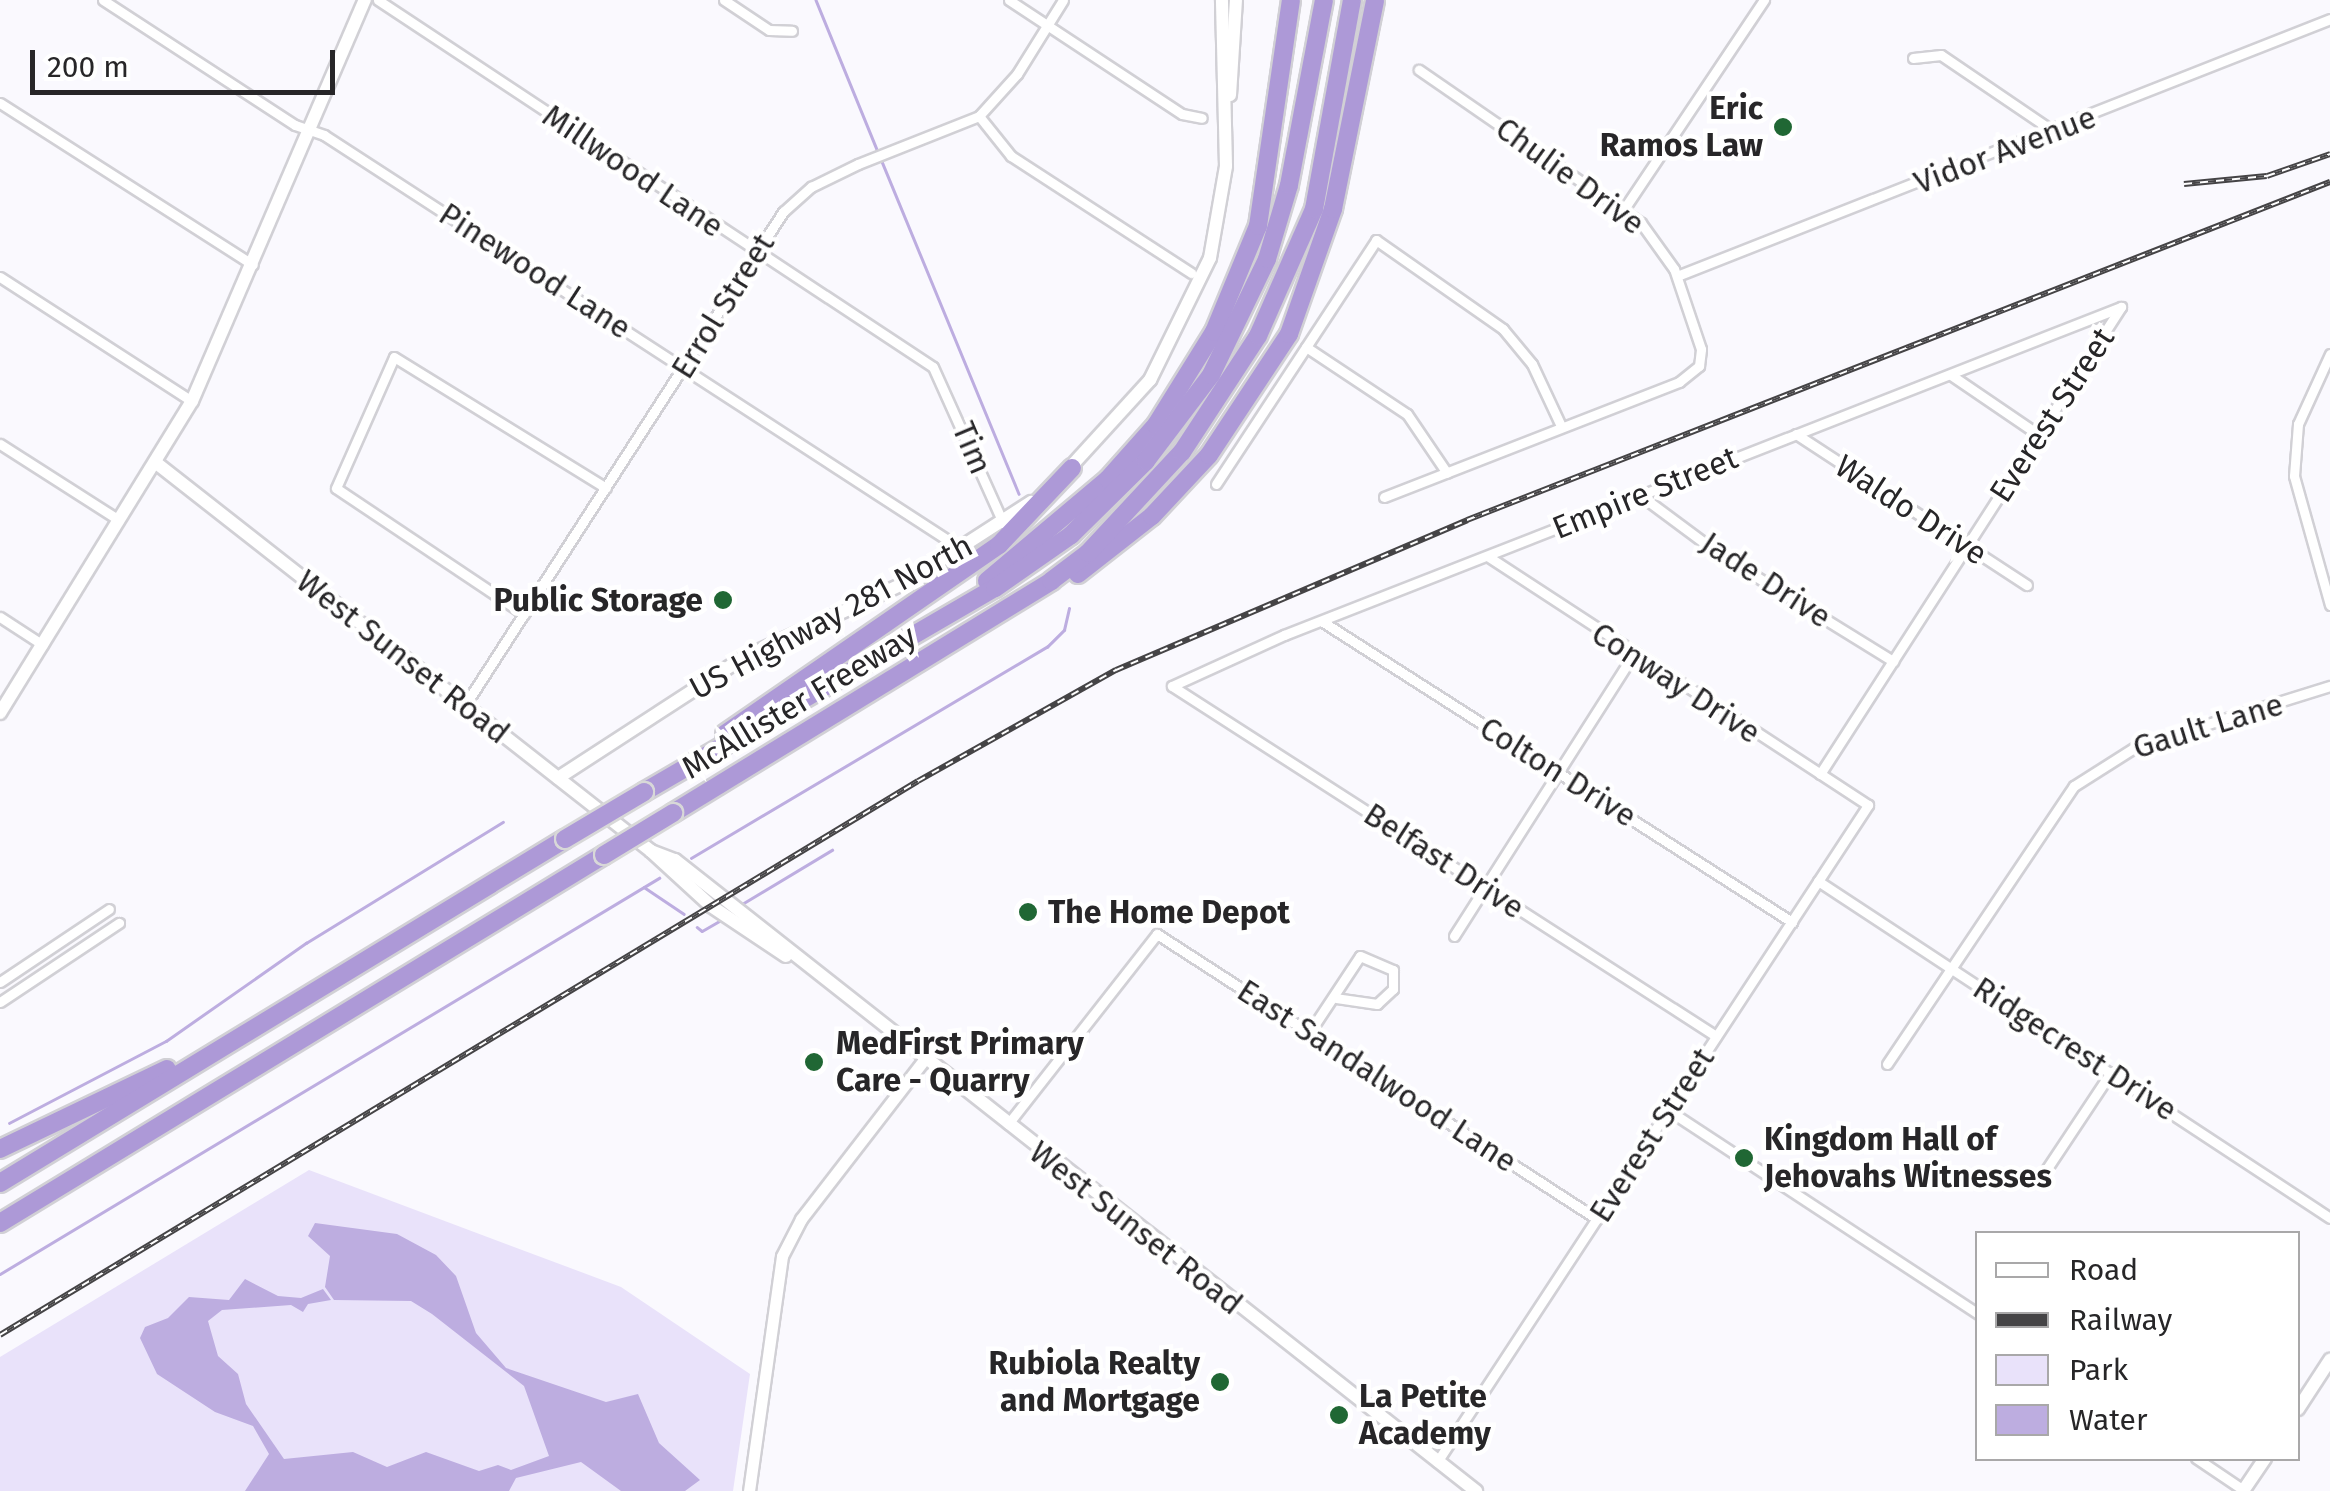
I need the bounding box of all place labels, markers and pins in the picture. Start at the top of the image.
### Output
place label: Eric Ramos Law [1600,90,1763,165]
marker: Eric Ramos Law [1772,116,1794,138]
place label: Public Storage [493,581,703,619]
marker: Public Storage [712,589,734,611]
place label: The Home Depot [1048,893,1290,931]
marker: The Home Depot [1017,901,1039,923]
place label: MedFirst Primary Care - Quarry [836,1025,1084,1100]
marker: MedFirst Primary Care - Quarry [801,1049,827,1075]
place label: Kingdom Hall of Jehovahs Witnesses [1764,1121,2052,1196]
marker: Kingdom Hall of Jehovahs Witnesses [1733,1147,1755,1169]
place label: Rubiola Realty and Mortgage [989,1345,1200,1420]
marker: Rubiola Realty and Mortgage [1209,1371,1231,1393]
place label: La Petite Academy [1359,1378,1491,1453]
marker: La Petite Academy [1328,1404,1350,1426]

